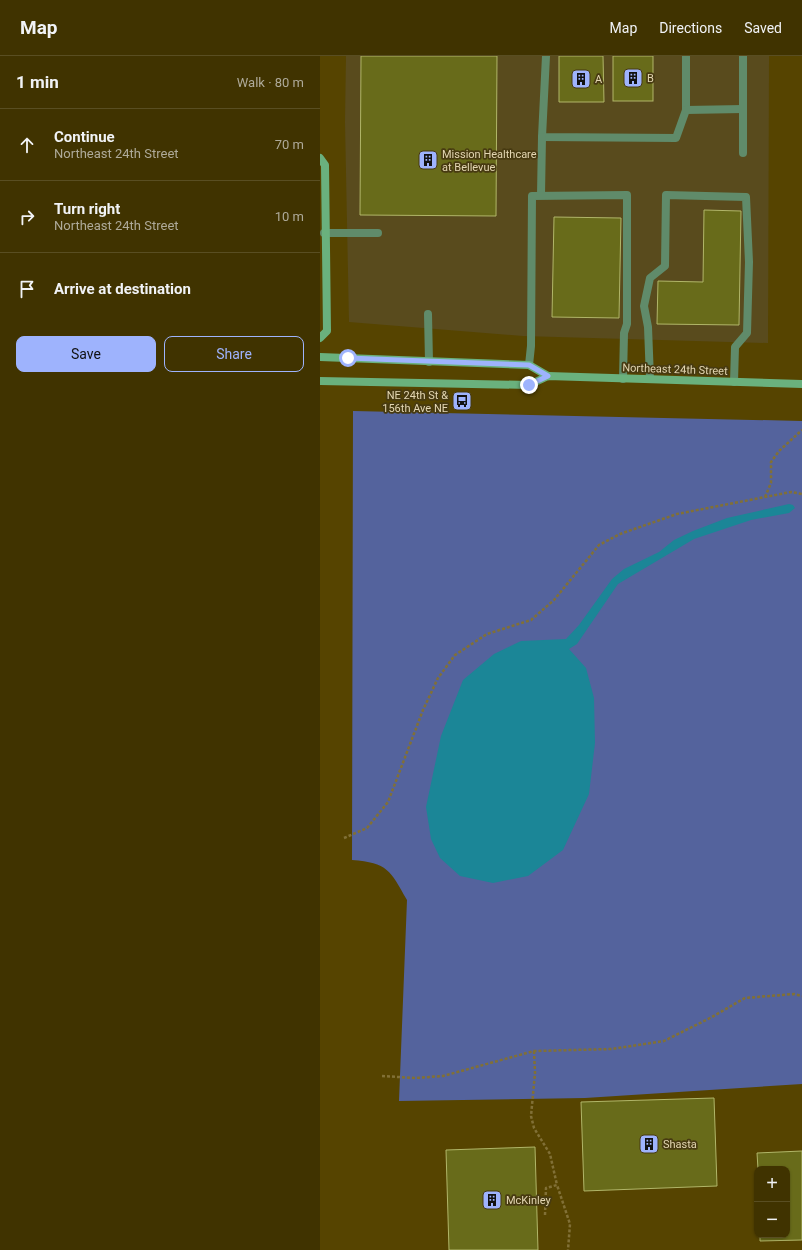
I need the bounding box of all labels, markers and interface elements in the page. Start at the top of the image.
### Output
text: Map [20,16,58,39]
text: Map [610,20,637,36]
text: Directions [659,20,722,36]
text: Saved [744,20,782,36]
building icon: B [622,67,644,89]
building icon: A [570,68,592,90]
text: 1 min [16,72,59,92]
place label: B [647,72,654,85]
place label: A [595,73,603,86]
text: Walk · 80 m [237,75,304,90]
text: Continue [54,128,115,146]
icon: ahead [16,134,38,156]
text: 70 m [275,137,304,152]
text: Northeast 24th Street [54,146,179,161]
place label: Mission Healthcare at Bellevue [442,148,537,174]
building icon: Mission Healthcare at Bellevue [417,149,439,171]
text: Turn right [54,200,120,218]
icon: right [16,206,38,228]
text: 10 m [275,209,304,224]
text: Northeast 24th Street [54,218,179,233]
icon: arrive [16,278,38,300]
text: Arrive at destination [54,280,191,298]
button: Save [16,336,156,372]
button: Share [164,336,304,372]
route start [339,349,357,367]
street label: Northeast 24th Street [622,361,728,378]
route end [520,376,538,394]
place label: NE 24th St & 156th Ave NE [382,389,448,415]
bus stop icon: NE 24th St & 156th Ave NE [451,390,473,412]
building icon: Shasta [638,1133,660,1155]
place label: Shasta [663,1138,697,1151]
map controls [754,1166,790,1238]
button: + [754,1166,790,1202]
building icon: McKinley [481,1189,503,1211]
place label: McKinley [506,1194,551,1207]
button: − [754,1202,790,1238]

